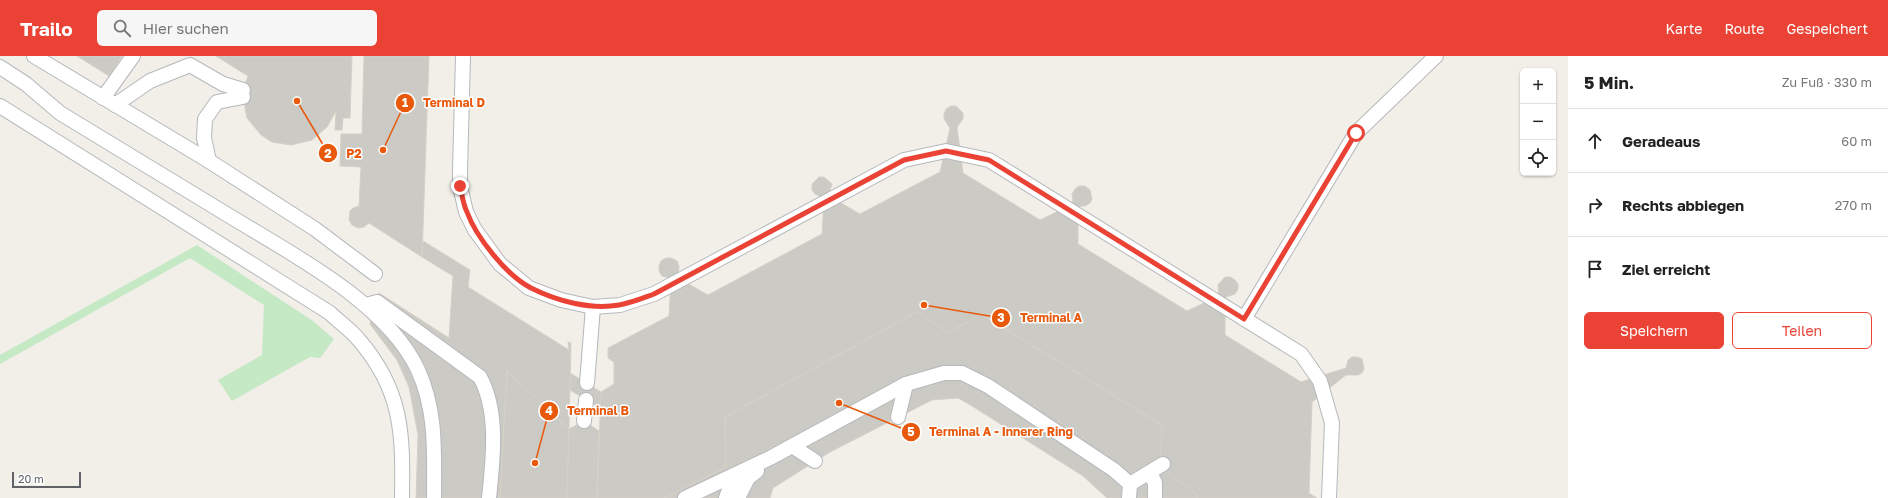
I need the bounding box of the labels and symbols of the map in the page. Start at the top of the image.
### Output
callout: Terminal D [395,91,493,115]
text: 1 [402,95,408,110]
text: Terminal D [423,95,486,110]
route start [1347,124,1365,142]
callout: P2 [318,141,369,165]
text: 2 [324,146,332,161]
text: P2 [346,146,362,161]
route end [451,177,469,195]
callout: Terminal A [991,306,1090,330]
text: 3 [997,310,1005,325]
text: Terminal A [1020,310,1083,325]
callout: Terminal B [539,399,637,423]
text: 4 [545,403,553,418]
text: Terminal B [567,403,630,418]
callout: Terminal A - Innerer Ring [901,420,1081,444]
text: 5 [907,424,915,439]
text: Terminal A - Innerer Ring [929,424,1073,439]
scale bar [12,470,81,489]

